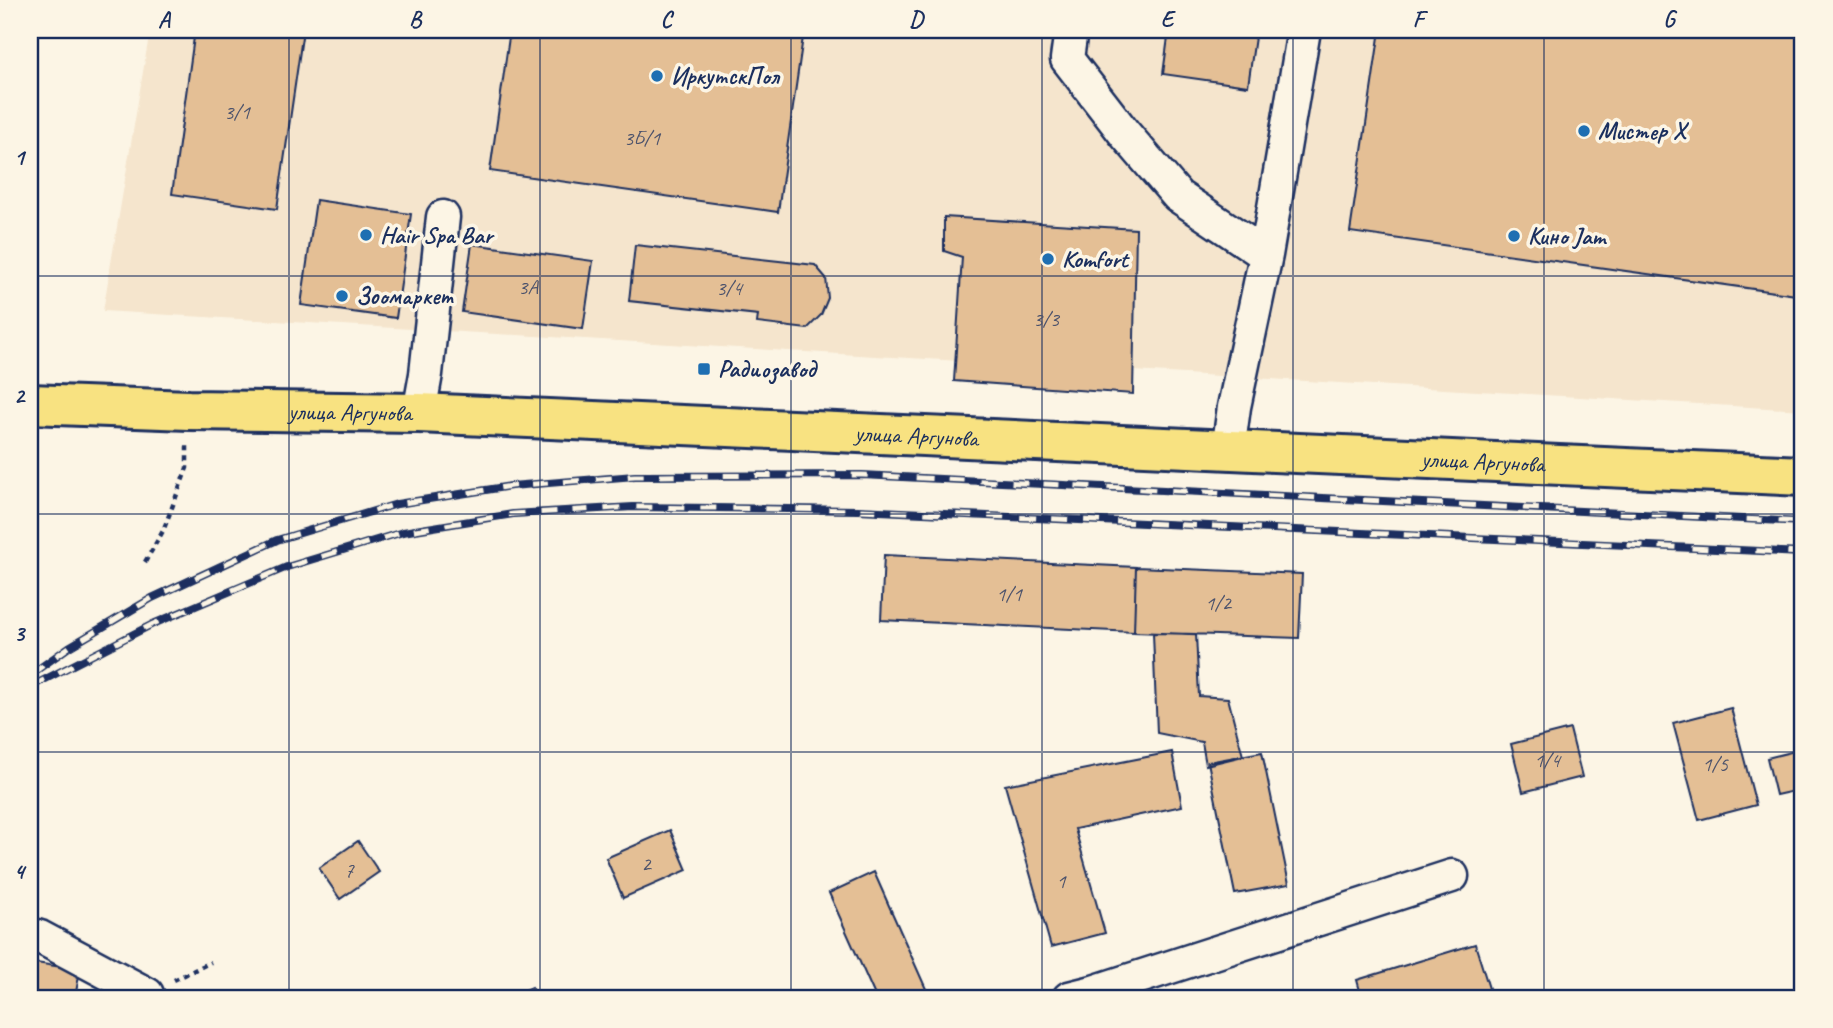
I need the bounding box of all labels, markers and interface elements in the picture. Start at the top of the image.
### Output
text: A [158,5,172,34]
text: B [409,5,423,34]
text: C [661,5,675,34]
text: D [909,5,925,34]
text: E [1161,5,1177,34]
text: F [1413,5,1429,34]
text: G [1663,5,1678,34]
place label: ИркутскПол [671,61,781,91]
marker: ИркутскПол [649,68,665,84]
house number: 3/1 [224,99,251,125]
place label: Мистер Х [1598,116,1690,146]
marker: Мистер Х [1576,123,1592,139]
house number: 3Б/1 [624,125,662,151]
text: 1 [14,143,27,172]
place label: Hair Spa Bar [380,220,495,250]
place label: Кино Jam [1528,221,1608,251]
marker: Hair Spa Bar [358,227,374,243]
marker: Кино Jam [1506,228,1522,244]
place label: Komfort [1062,244,1131,274]
marker: Komfort [1040,251,1056,267]
house number: 3А [518,274,539,300]
house number: 3/4 [716,275,744,301]
place label: Зоомаркет [356,281,454,311]
marker: Зоомаркет [334,288,350,304]
house number: 3/3 [1033,306,1060,332]
place label: Радиозавод [718,354,818,385]
marker: Радиозавод [696,361,712,377]
text: 2 [14,381,27,410]
street label: улица Аргунова [286,396,414,428]
street label: улица Аргунова [852,418,981,454]
street label: улица Аргунова [1418,444,1547,479]
house number: 1/1 [996,581,1023,607]
house number: 1/2 [1205,590,1232,616]
text: 3 [14,619,27,648]
house number: 1/4 [1534,747,1562,773]
house number: 1/5 [1702,751,1729,777]
house number: 2 [641,851,652,877]
text: 4 [14,857,27,886]
house number: 7 [344,857,355,883]
house number: 1 [1056,868,1067,894]

